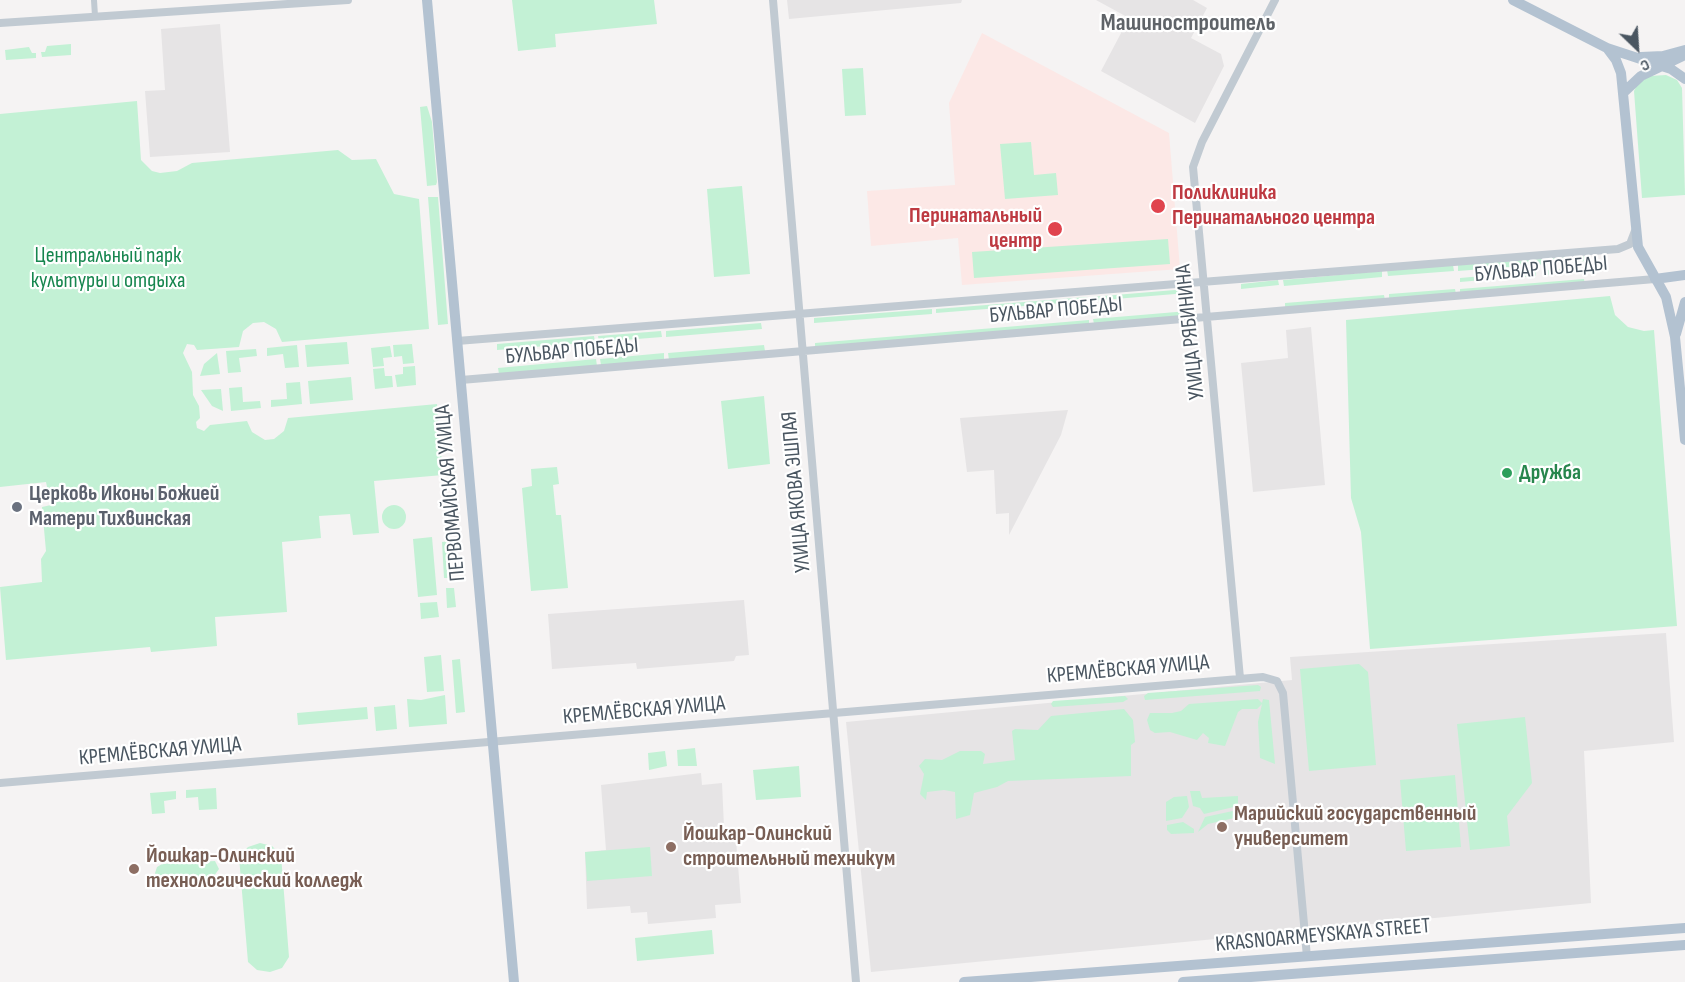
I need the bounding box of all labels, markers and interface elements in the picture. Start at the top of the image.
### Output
district label: Машиностроитель [1101,10,1275,38]
north arrow [1607,18,1667,78]
text: С [1637,54,1653,75]
place label: Поликлиника Перинатального центра [1172,180,1375,231]
marker: Поликлиника Перинатального центра [1149,197,1167,215]
place label: Перинатальный центр [909,203,1042,254]
marker: Перинатальный центр [1046,220,1064,238]
park label: Центральный парк культуры и отдыха [31,243,185,294]
street label: БУЛЬВАР ПОБЕДЫ [1473,251,1609,289]
street label: УЛИЦА РЯБИНИНА [1171,263,1211,401]
street label: БУЛЬВАР ПОБЕДЫ [988,292,1124,330]
street label: БУЛЬВАР ПОБЕДЫ [504,333,640,371]
street label: ПЕРВОМАЙСКАЯ УЛИЦА [430,404,472,582]
street label: УЛИЦА ЯКОВА ЭШПАЯ [777,410,817,574]
place label: Дружба [1519,460,1581,486]
marker: Дружба [1500,466,1514,480]
place label: Церковь Иконы Божией Матери Тихвинская [29,481,219,532]
marker: Церковь Иконы Божией Матери Тихвинская [10,500,24,514]
street label: КРЕМЛЁВСКАЯ УЛИЦА [1046,650,1210,690]
street label: КРЕМЛЁВСКАЯ УЛИЦА [562,691,726,731]
street label: КРЕМЛЁВСКАЯ УЛИЦА [78,732,242,772]
place label: Марийский государственный университет [1234,801,1476,852]
marker: Марийский государственный университет [1215,820,1229,834]
place label: Йошкар-Олинский строительный техникум [683,821,895,872]
marker: Йошкар-Олинский строительный техникум [664,840,678,854]
place label: Йошкар-Олинский технологический колледж [146,843,363,894]
marker: Йошкар-Олинский технологический колледж [127,862,141,876]
street label: KRASNOARMEYSKAYA STREET [1214,913,1432,959]

